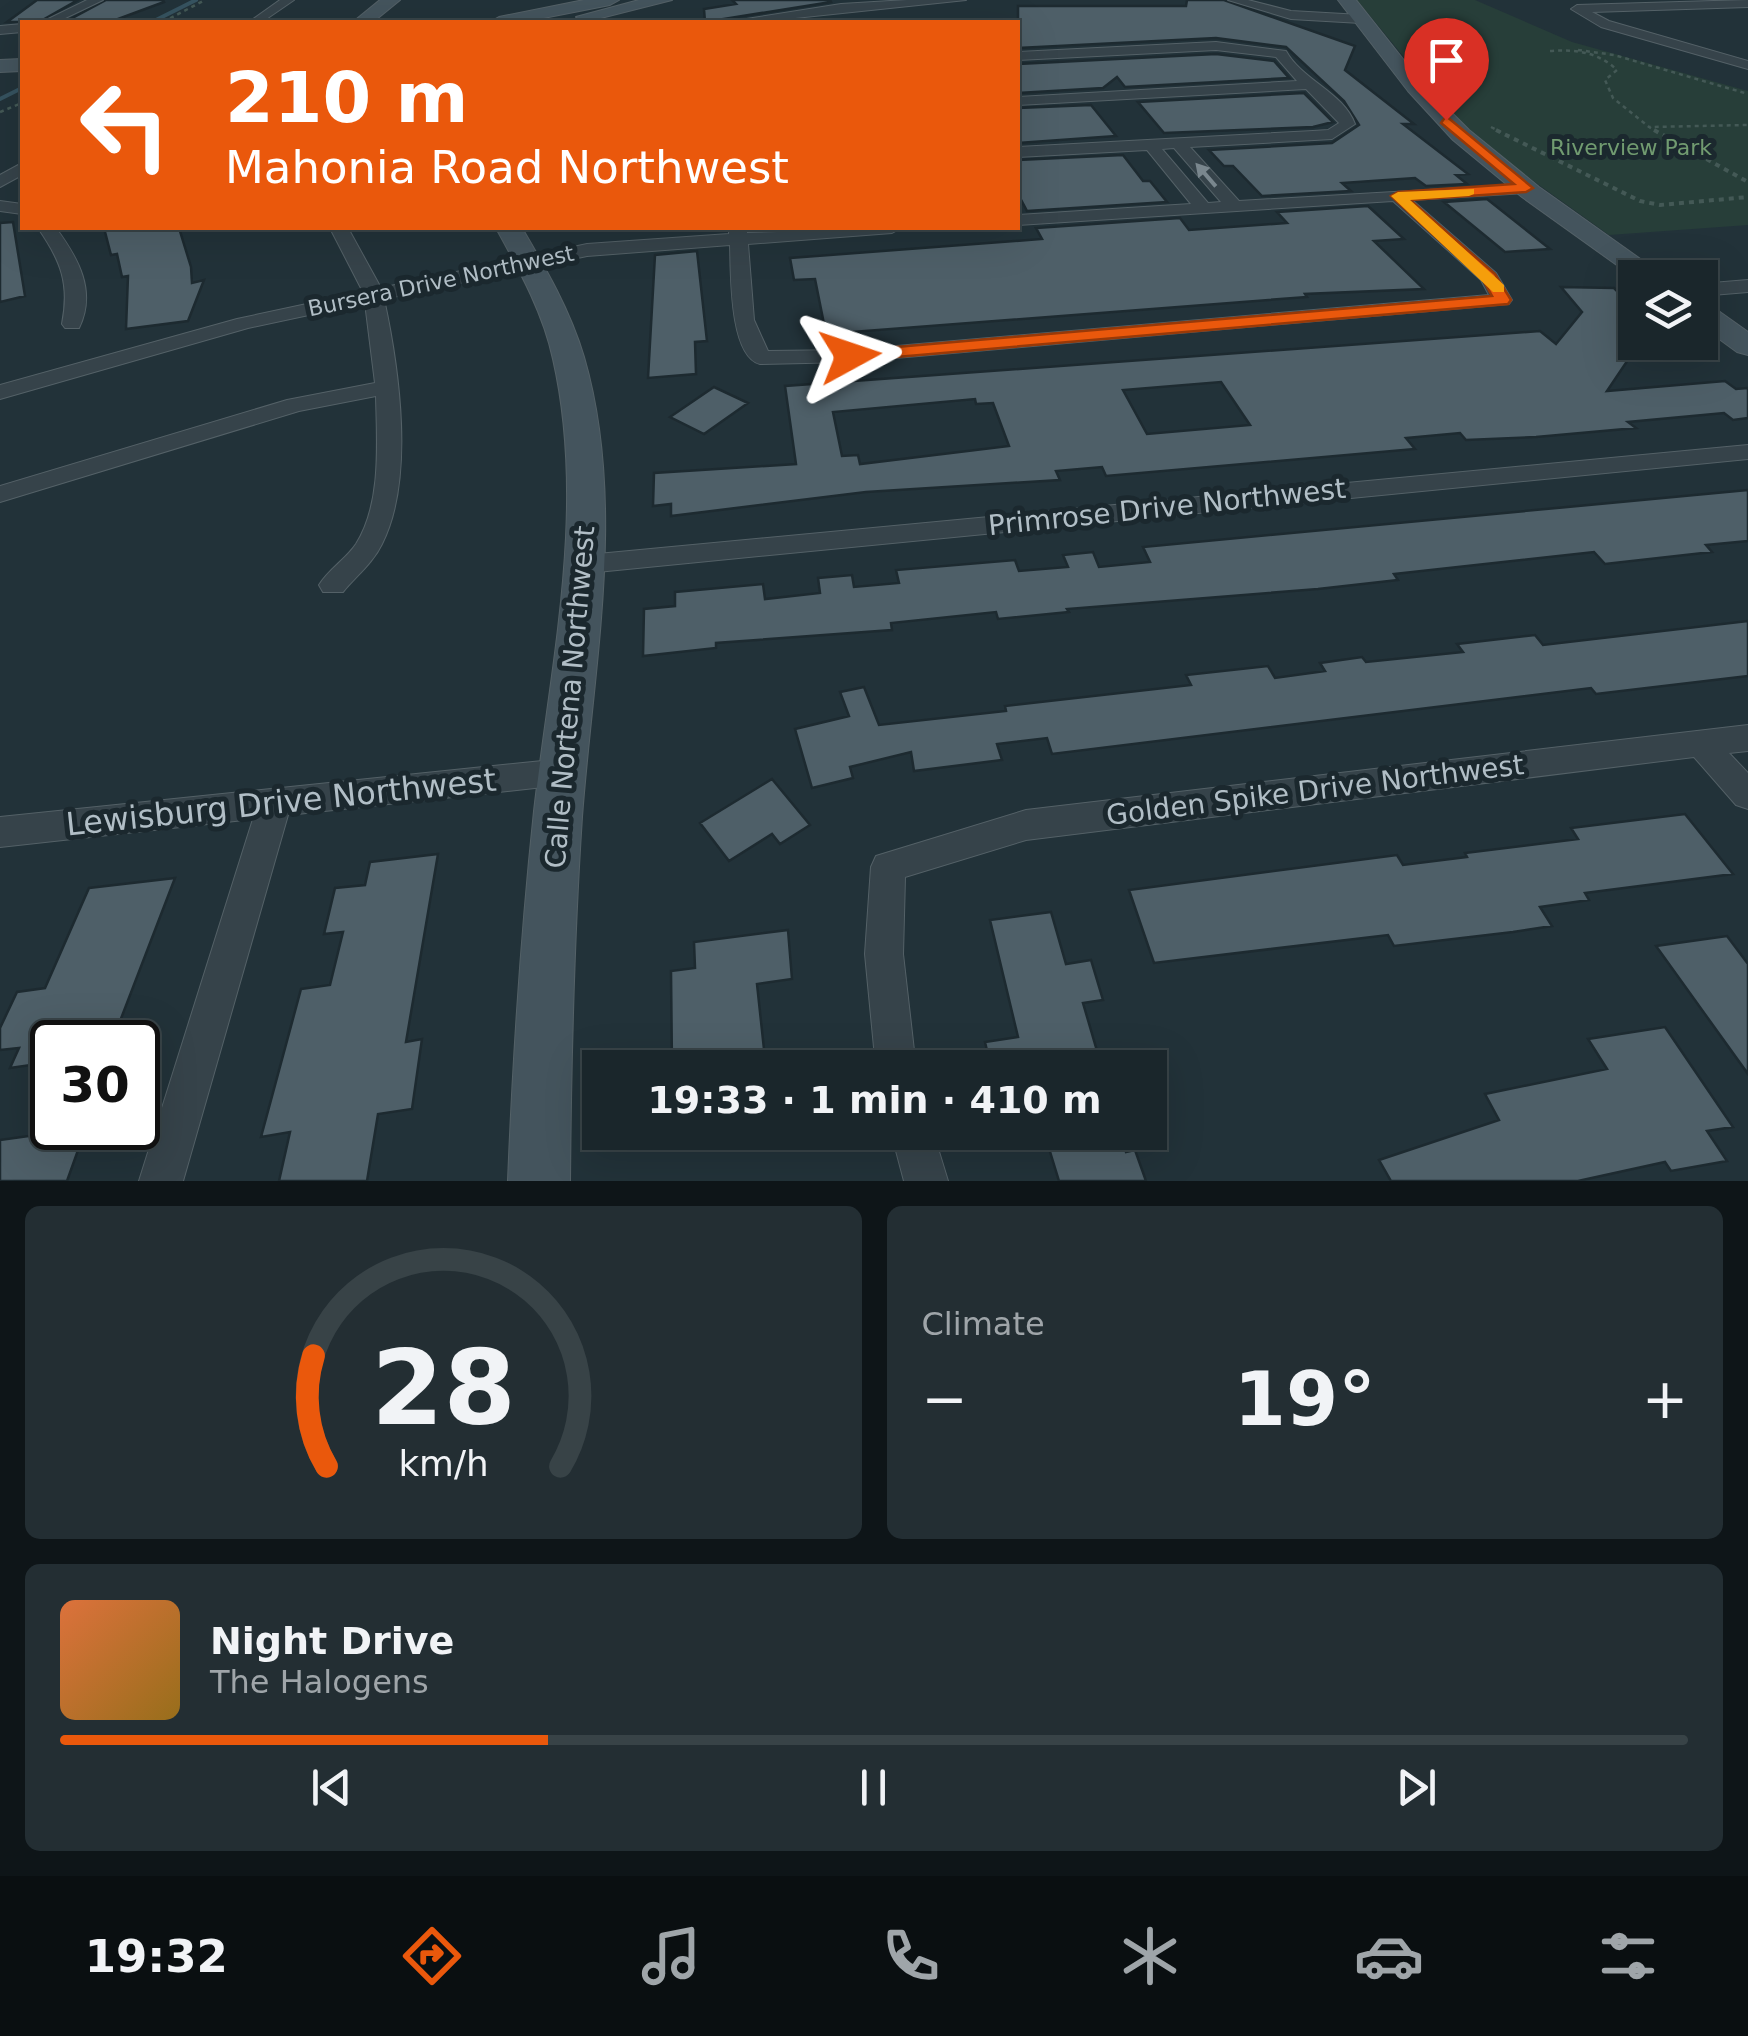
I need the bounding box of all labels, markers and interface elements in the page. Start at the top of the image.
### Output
pin [1404,18,1489,121]
icon: arrive [1419,33,1474,88]
text: 210 m [225,57,468,139]
icon: left [60,60,190,190]
park label: Riverview Park [1550,135,1712,160]
text: Mahonia Road Northwest [225,141,789,194]
one-way arrow [1195,162,1217,187]
street label: Bursera Drive Northwest [306,240,577,321]
map controls [1618,260,1718,360]
button: layers [1618,260,1718,360]
position arrow [798,304,902,408]
street label: Primrose Drive Northwest [987,472,1347,542]
street label: Calle Nortena Northwest [539,524,601,870]
street label: Golden Spike Drive Northwest [1104,748,1526,832]
street label: Lewisburg Drive Northwest [64,761,498,843]
speed limit sign: 30 [30,1020,160,1150]
text: 19:33 · 1 min · 410 m [647,1078,1102,1122]
text: Climate [922,1305,1045,1343]
text: 28 [371,1327,516,1449]
text: 19° [1234,1355,1376,1443]
text: − [922,1367,968,1431]
text: + [1642,1367,1688,1431]
text: km/h [398,1443,488,1484]
text: Night Drive [210,1619,454,1663]
text: The Halogens [210,1663,429,1701]
icon: previous [304,1760,359,1815]
icon: pause [846,1760,901,1815]
icon: next [1389,1760,1444,1815]
icon: directions [397,1921,467,1991]
icon: music [636,1921,706,1991]
icon: phone [876,1921,946,1991]
icon: climate [1115,1921,1185,1991]
icon: car [1354,1921,1424,1991]
icon: filters [1593,1921,1663,1991]
text: 19:32 [85,1930,228,1983]

